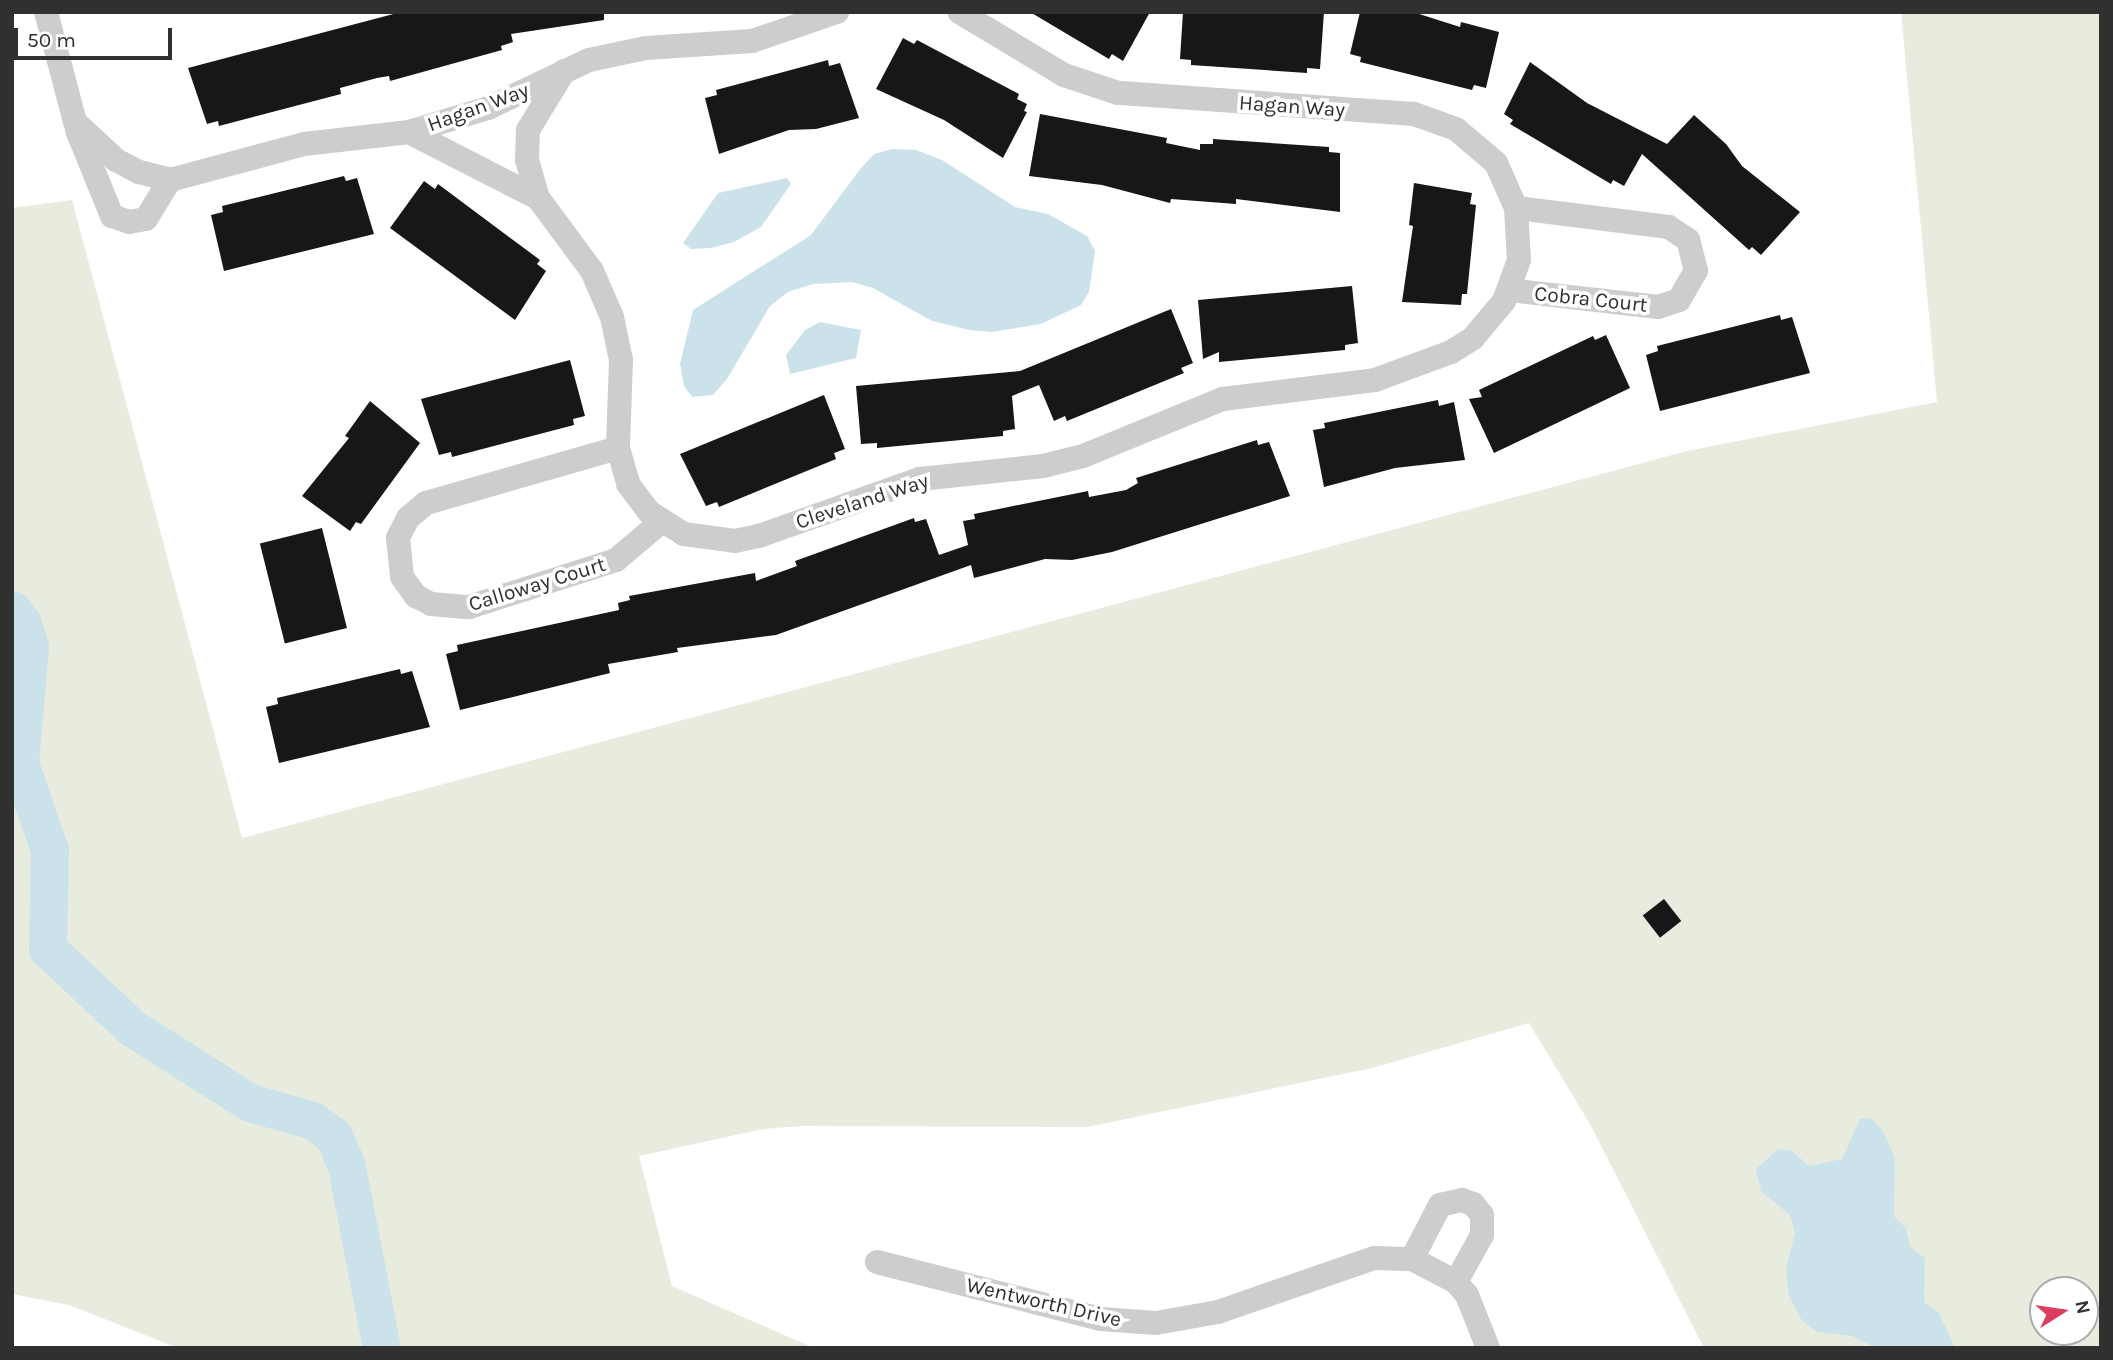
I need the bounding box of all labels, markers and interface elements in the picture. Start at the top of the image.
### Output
scale bar [18,14,175,58]
text: 50 m [27,28,76,52]
street label: Hagan Way [424,77,532,137]
street label: Hagan Way [1238,90,1346,122]
street label: Cobra Court [1533,281,1649,317]
street label: Cleveland Way [793,468,931,534]
street label: Calloway Court [466,551,608,617]
street label: Wentworth Drive [964,1272,1124,1332]
north arrow [2029,1276,2099,1346]
text: N [2070,1298,2095,1316]

